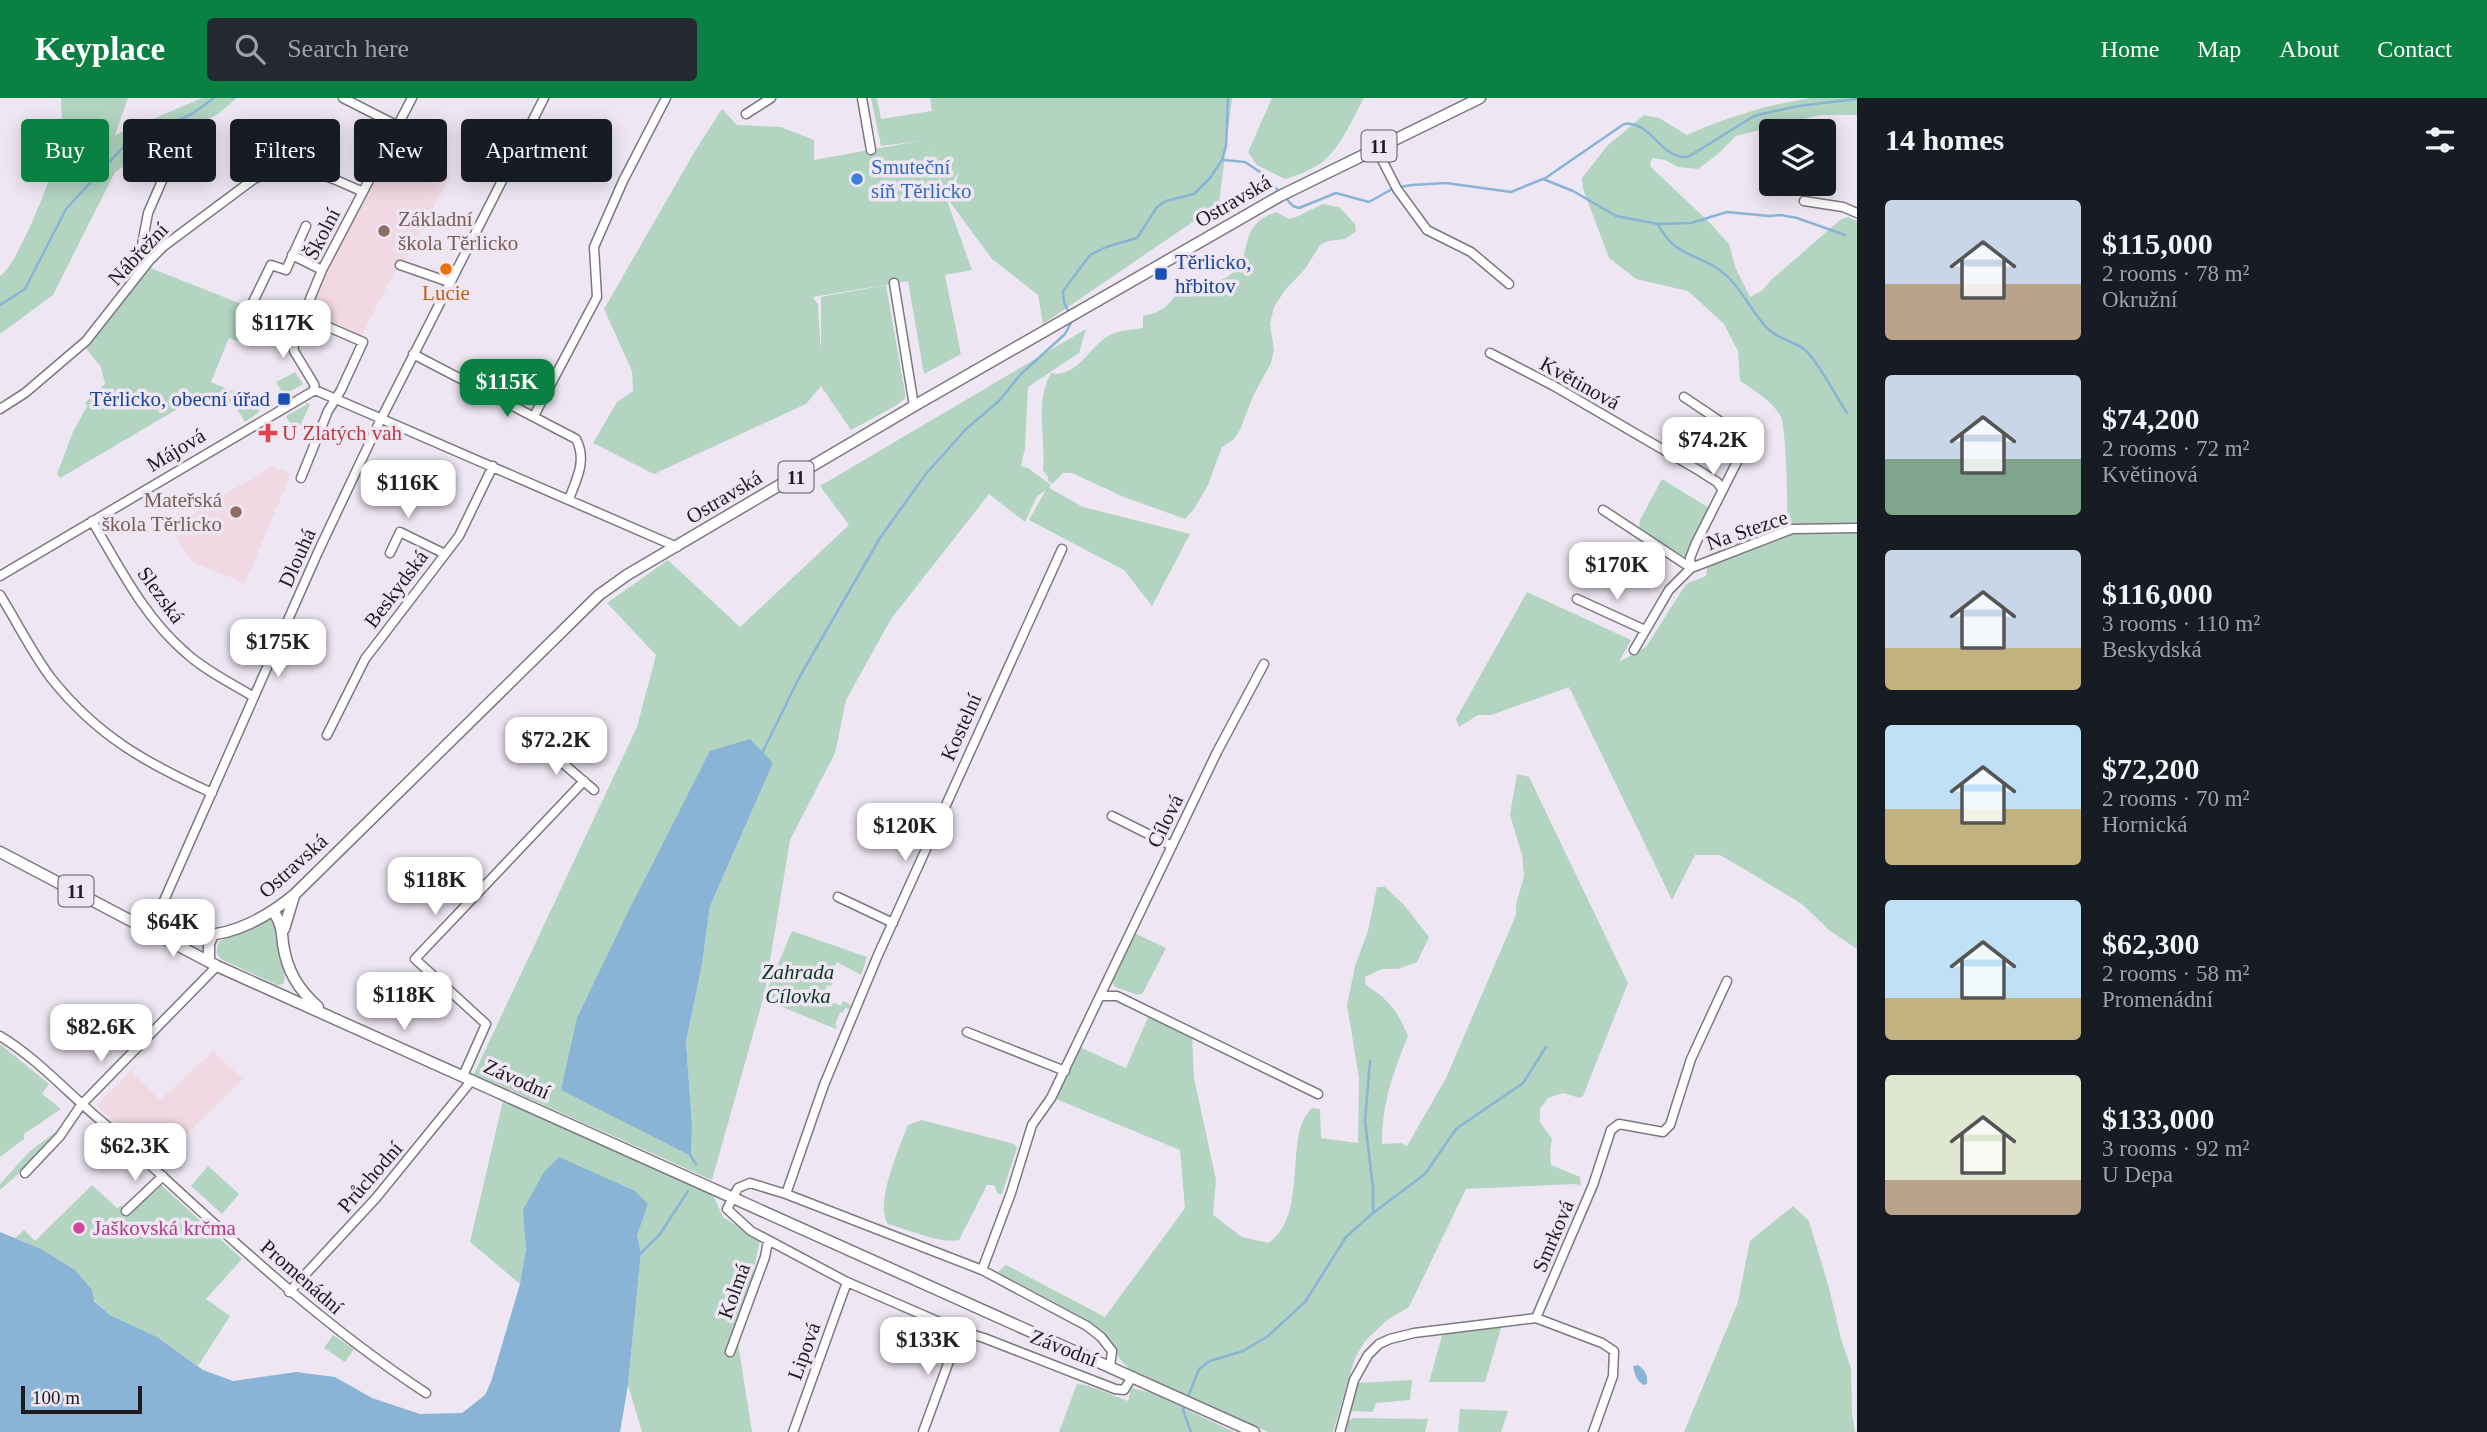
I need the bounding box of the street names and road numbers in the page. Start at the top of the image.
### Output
road number: 11 [1362,130,1396,162]
street label: Ostravská [1191,169,1276,232]
street label: Školní [299,204,345,264]
street label: Nábřežní [103,218,173,290]
street label: Květinová [1536,351,1625,415]
street label: Májová [142,423,210,477]
road number: 11 [778,462,814,492]
street label: Ostravská [682,465,767,529]
street label: Na Stezce [1703,505,1791,555]
street label: Dlouhá [273,524,321,591]
street label: Beskydská [359,545,433,633]
street label: Slezská [132,562,190,629]
street label: Kostelní [936,689,987,764]
street label: Cílová [1142,790,1188,851]
street label: Ostravská [254,829,333,903]
road number: 11 [58,876,94,906]
street label: Závodní [480,1054,554,1104]
street label: Průchodní [333,1136,407,1217]
street label: Smrková [1527,1196,1579,1276]
street label: Promenádní [256,1235,348,1319]
street label: Kolmá [713,1259,755,1322]
street label: Lipová [783,1318,826,1383]
street label: Závodní [1027,1324,1101,1372]

